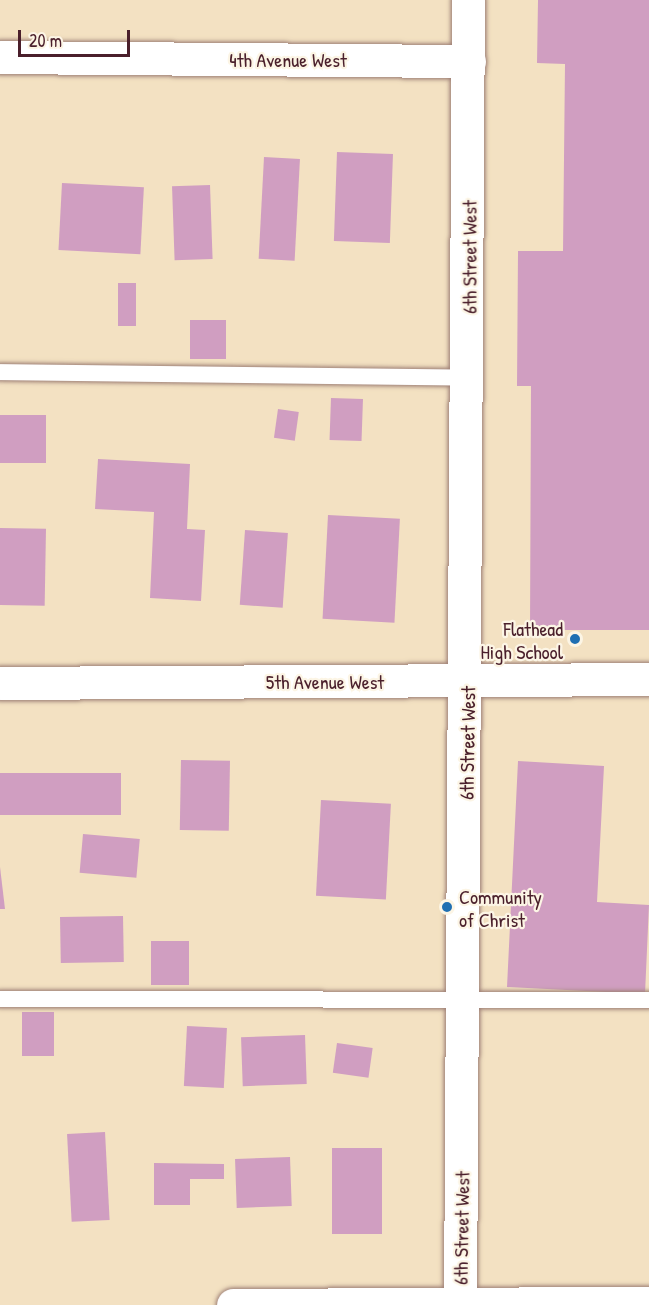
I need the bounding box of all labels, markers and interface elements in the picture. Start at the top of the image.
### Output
scale bar [21,18,134,56]
text: 20 m [29,28,62,53]
street label: 4th Avenue West [229,47,347,71]
street label: 6th Street West [457,200,481,314]
place label: Flathead High School [480,616,563,663]
marker: Flathead High School [568,632,582,646]
street label: 5th Avenue West [266,669,384,693]
street label: 6th Street West [454,686,480,800]
place label: Community of Christ [459,884,542,931]
marker: Community of Christ [440,900,454,914]
street label: 6th Street West [448,1171,474,1285]

